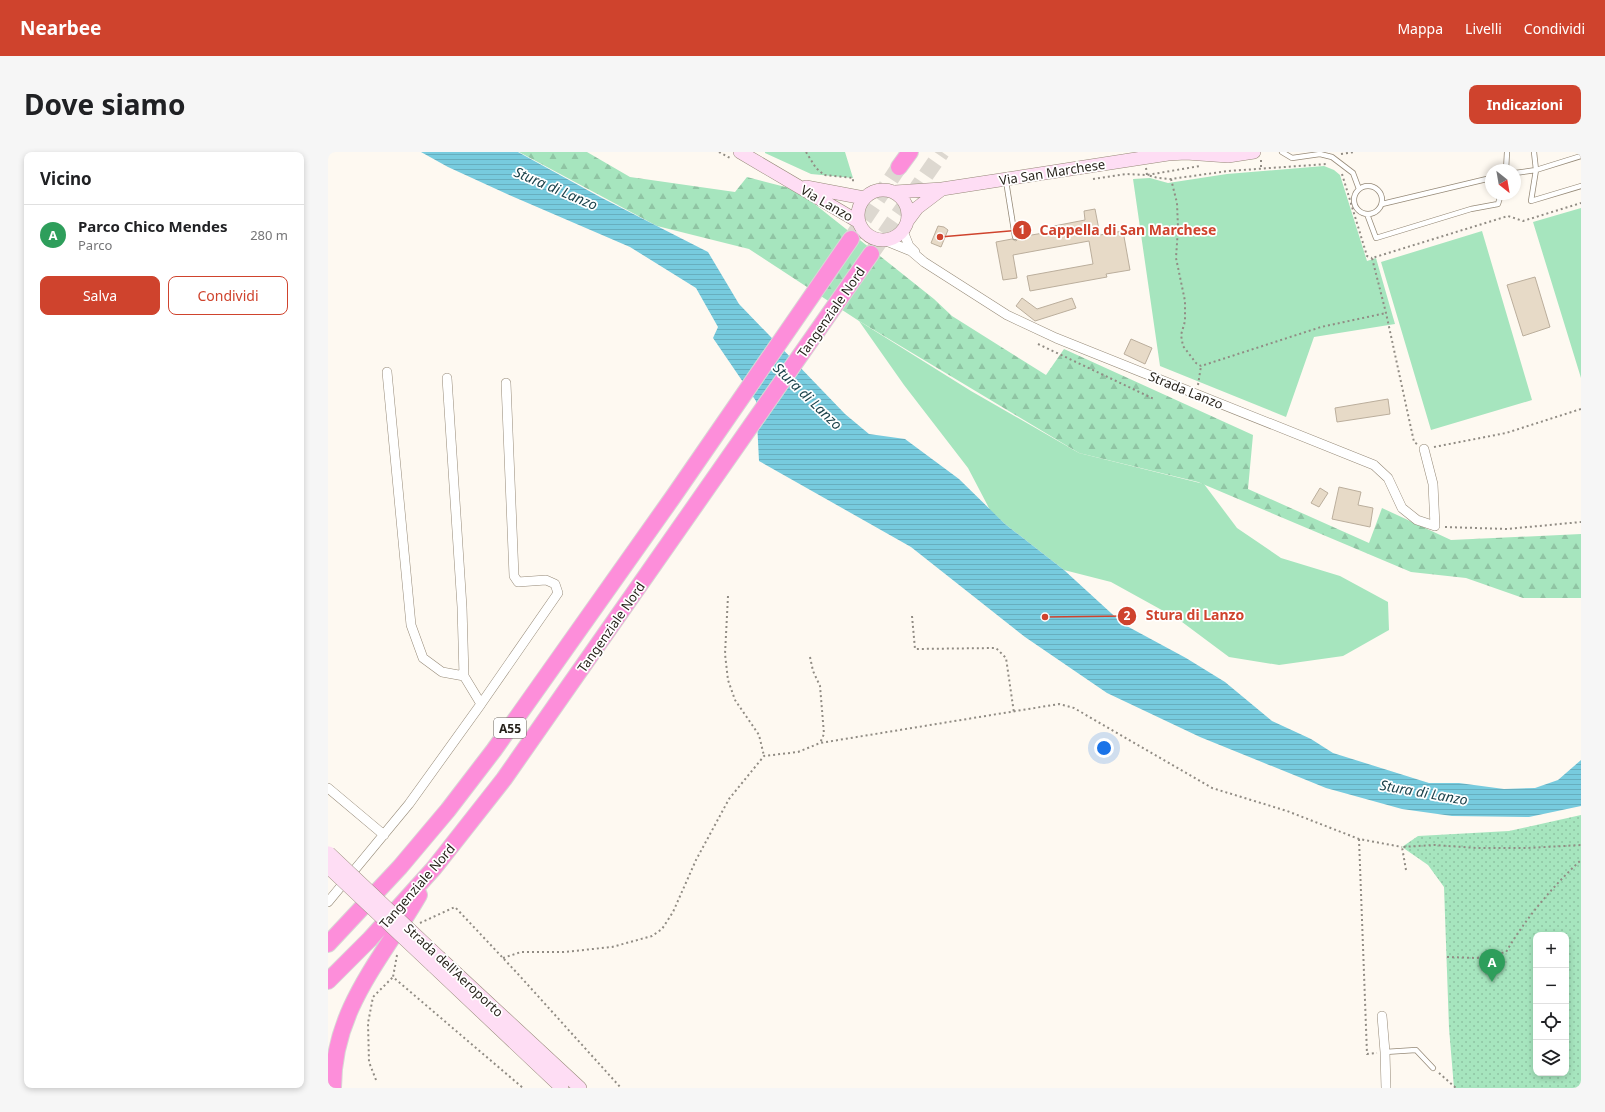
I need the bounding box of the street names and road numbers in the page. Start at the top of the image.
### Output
street label: Via San Marchese [998,155,1106,189]
street label: Via Lanzo [797,181,857,225]
street label: Tangenziale Nord [793,263,869,361]
street label: Strada Lanzo [1146,367,1226,413]
street label: Tangenziale Nord [573,578,649,676]
road number: A55 [494,718,526,738]
street label: Tangenziale Nord [375,840,459,932]
street label: Strada dell'Aeroporto [401,919,508,1021]

